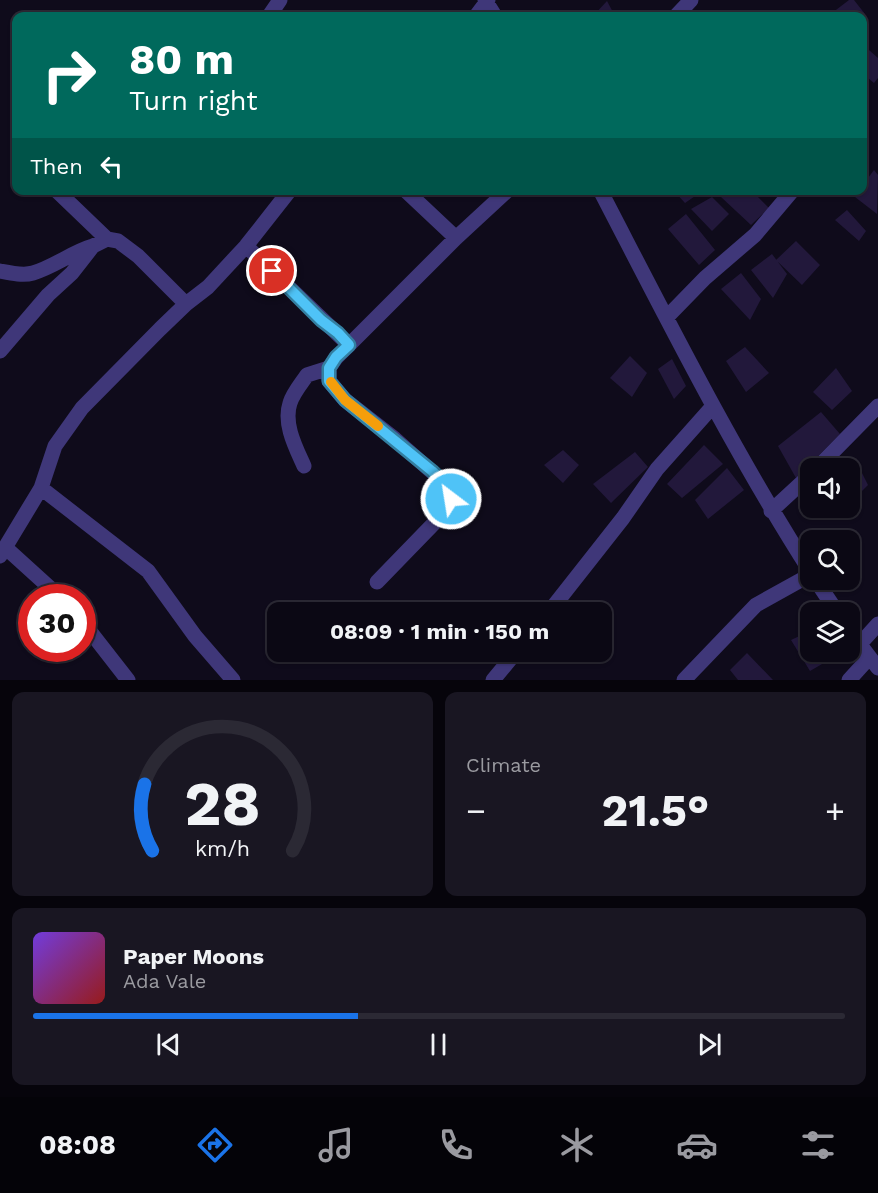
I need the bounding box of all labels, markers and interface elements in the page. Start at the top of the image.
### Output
text: 80 m [129,35,234,84]
icon: right [30,36,108,114]
text: Turn right [129,85,258,117]
icon: left [95,150,128,183]
text: Then [30,154,83,179]
pin [246,245,297,296]
icon: arrive [255,254,288,287]
map controls [800,458,860,662]
button: sound [800,458,860,518]
position arrow [419,467,483,531]
button: search [800,530,860,590]
speed limit sign: 30 [18,584,96,662]
button: layers [800,602,860,662]
text: 08:09 · 1 min · 150 m [330,619,549,644]
text: Climate [466,753,541,777]
text: 28 [184,767,261,840]
text: 21.5° [602,784,709,837]
text: − [466,791,486,830]
text: + [825,791,845,830]
text: km/h [195,836,250,861]
text: Paper Moons [123,944,264,969]
text: Ada Vale [123,969,206,993]
icon: previous [152,1028,185,1061]
icon: pause [422,1028,455,1061]
icon: next [693,1028,726,1061]
icon: directions [194,1124,236,1166]
icon: music [315,1124,357,1166]
icon: phone [435,1124,477,1166]
icon: climate [556,1124,598,1166]
icon: car [676,1124,718,1166]
icon: filters [797,1124,839,1166]
text: 08:08 [39,1129,116,1161]

